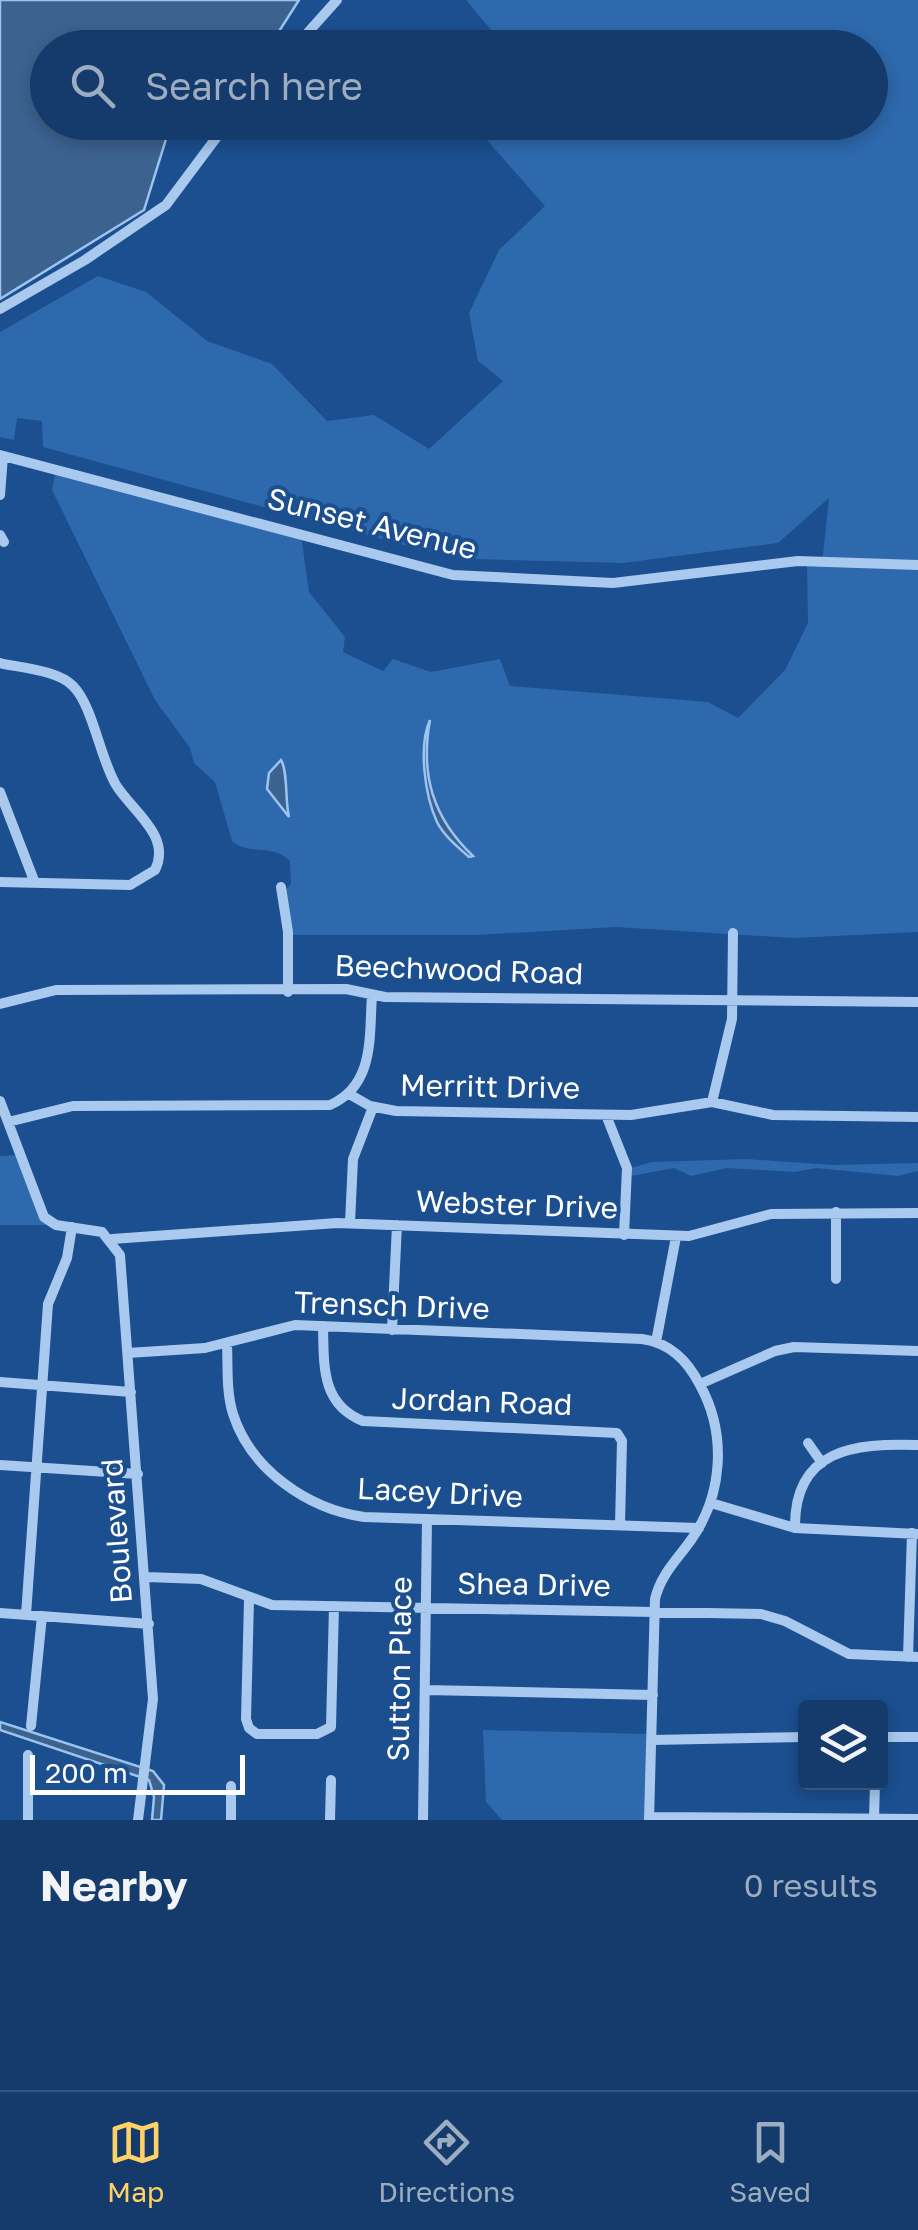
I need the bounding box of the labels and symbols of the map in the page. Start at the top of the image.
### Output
street label: Sunset Avenue [264,480,481,566]
street label: Beechwood Road [334,947,584,991]
street label: Merritt Drive [400,1066,580,1106]
street label: Webster Drive [415,1182,619,1226]
street label: Trensch Drive [294,1284,490,1326]
street label: Jordan Road [391,1380,573,1422]
street label: Boulevard [93,1457,139,1605]
street label: Lacey Drive [356,1470,524,1514]
street label: Shea Drive [457,1565,611,1603]
street label: Sutton Place [379,1576,419,1762]
scale bar [30,1750,245,1794]

